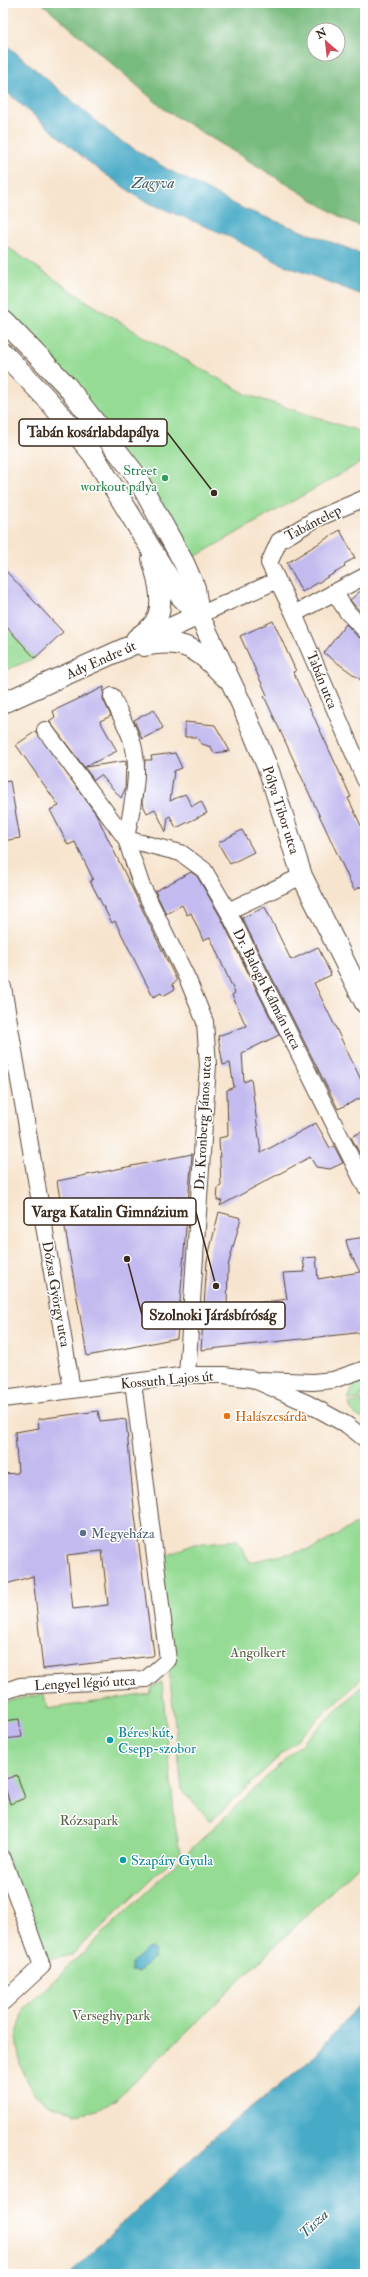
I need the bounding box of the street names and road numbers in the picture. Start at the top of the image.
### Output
street label: Tabántelep [282,501,344,546]
street label: Ady Endre út [62,637,139,684]
street label: Tabán utca [303,649,341,711]
street label: Pólya Tibor utca [258,764,303,857]
street label: Dr. Balogh Kálmán utca [229,926,305,1053]
street label: Dr. Kronberg János utca [191,1055,215,1191]
street label: Dózsa György utca [37,1240,74,1349]
street label: Kossuth Lajos út [120,1367,215,1393]
street label: Lengyel légió utca [34,1672,136,1695]

